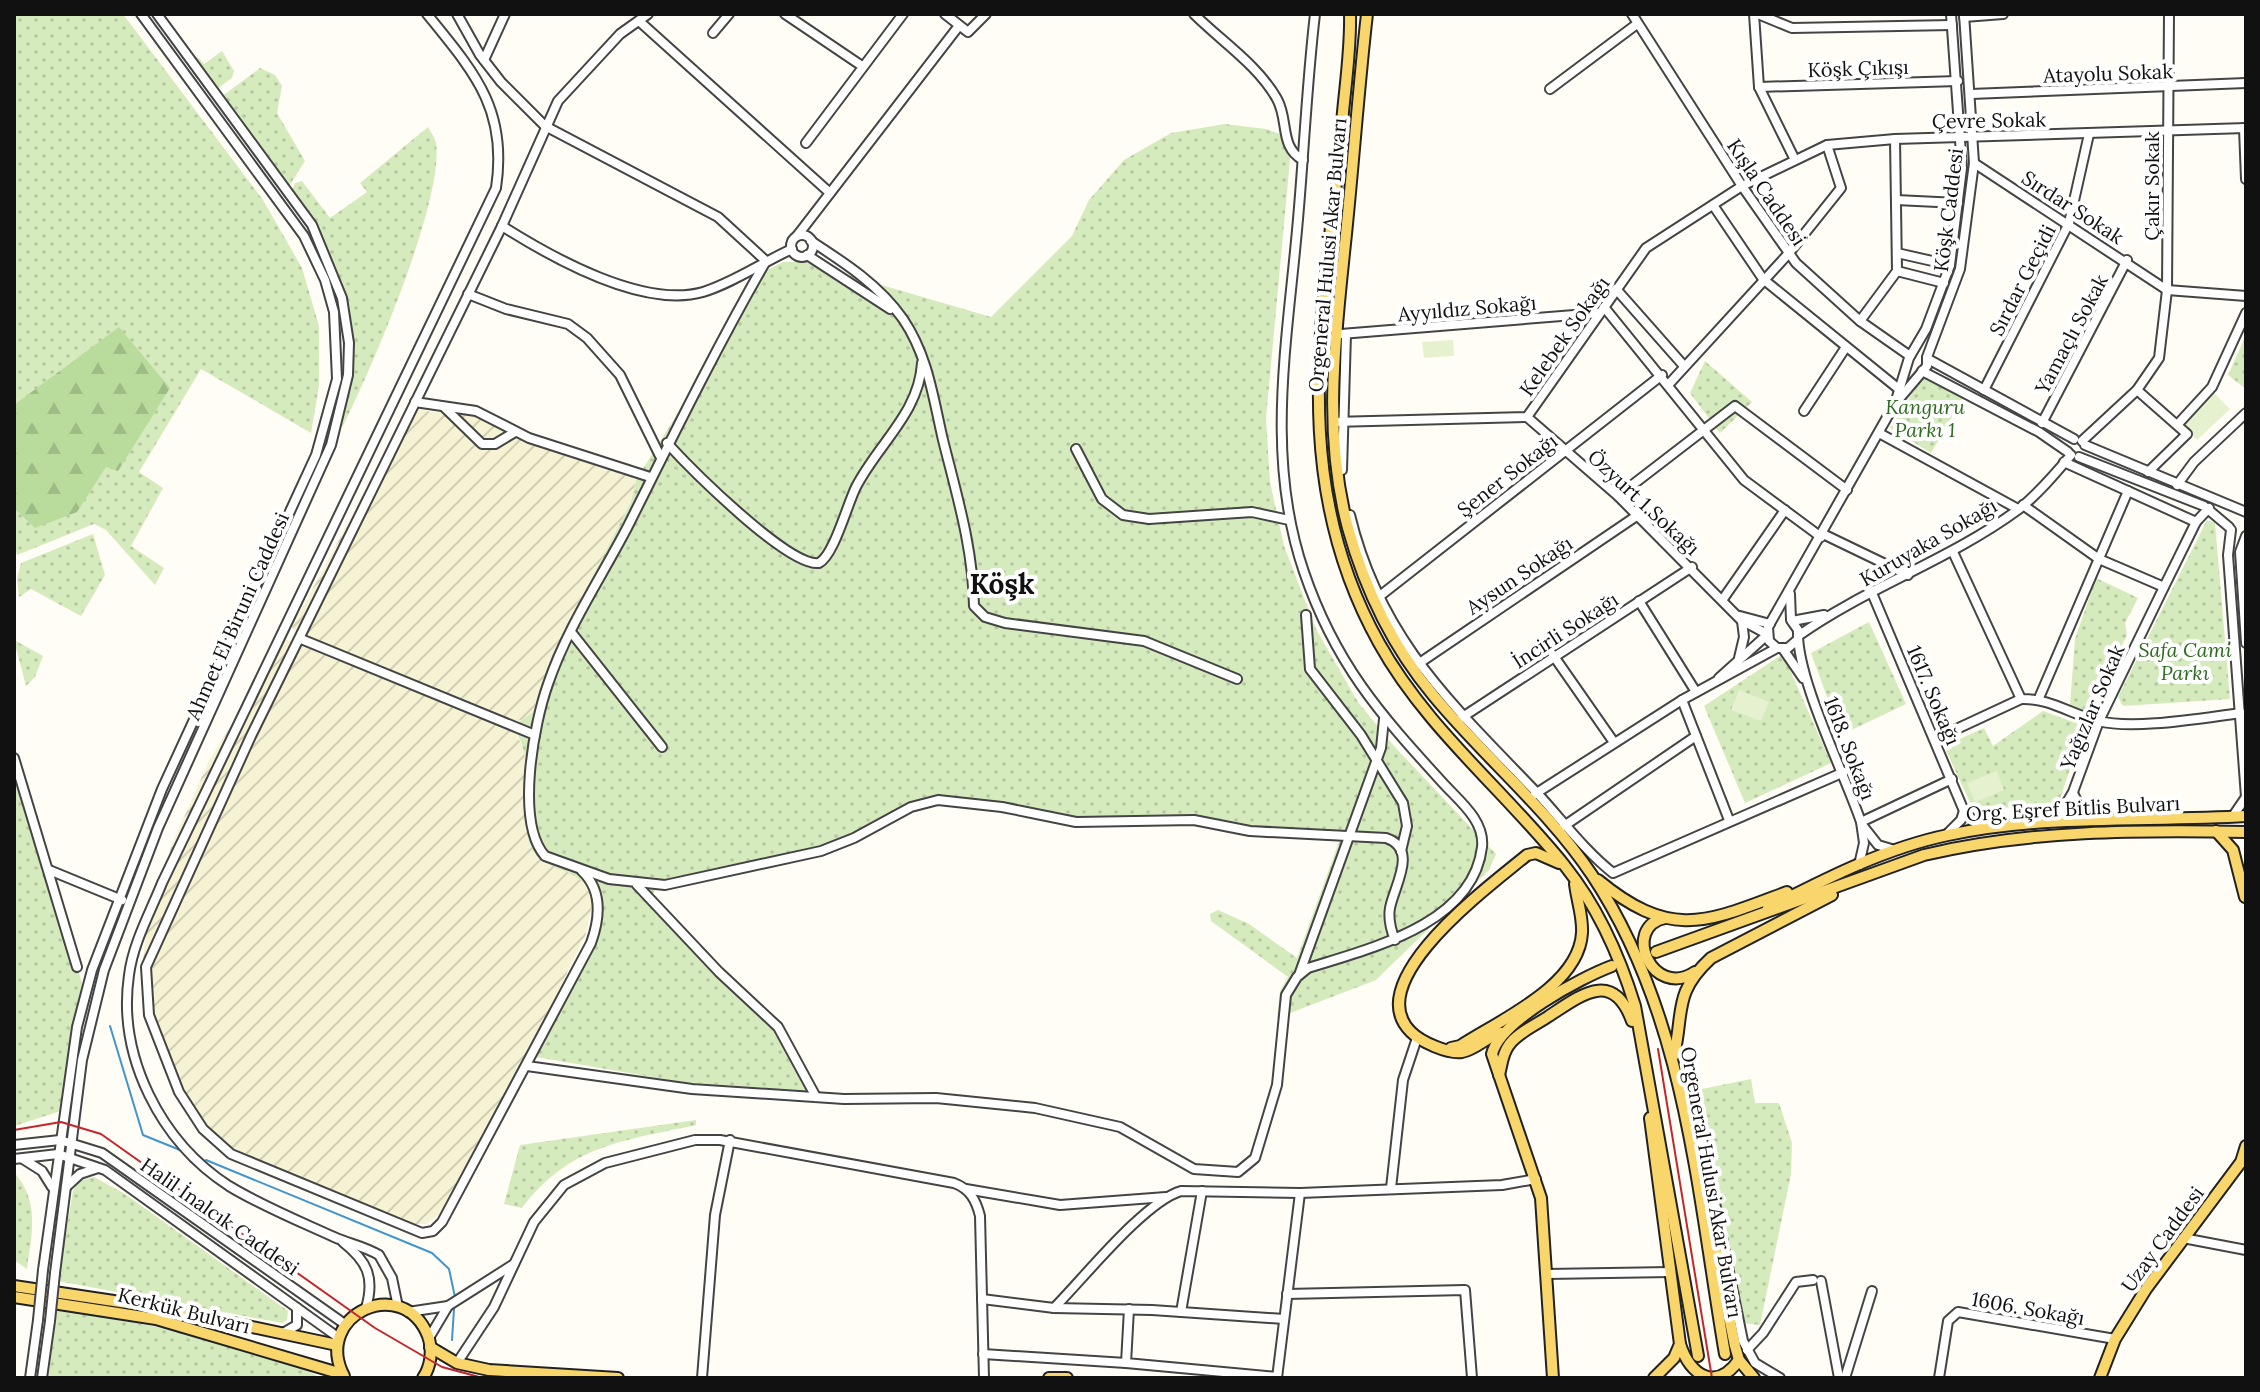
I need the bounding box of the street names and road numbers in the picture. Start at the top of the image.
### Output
street label: Köşk Çıkışı [1807,54,1909,82]
street label: Atayolu Sokak [2042,58,2174,88]
street label: Çevre Sokak [1932,107,2047,133]
street label: Orgeneral Hulusi Akar Bulvarı [1303,117,1351,393]
street label: Çakır Sokak [2139,131,2164,241]
street label: Kışla Caddesi [1722,134,1812,250]
street label: Köşk Caddesi [1928,147,1968,273]
street label: Sırdar Sokak [2017,165,2129,249]
street label: Sırdar Geçidi [1983,220,2061,340]
street label: Yamaçlı Sokak [2029,270,2113,399]
street label: Kelebek Sokağı [1514,271,1614,401]
street label: Ayyıldız Sokağı [1396,289,1537,327]
street label: Şener Sokağı [1452,428,1562,522]
street label: Özyurt 1.Sokağı [1583,444,1705,560]
street label: Kuruyaka Sokağı [1855,493,2001,591]
street label: Ahmet El Biruni Caddesi [179,508,294,725]
street label: Aysun Sokağı [1460,530,1577,620]
street label: İncirli Sokağı [1507,587,1623,673]
street label: Yağızlar Sokak [2054,640,2130,774]
street label: 1617. Sokağı [1902,641,1966,749]
street label: 1618. Sokağı [1819,693,1881,803]
street label: Org. Eşref Bitlis Bulvarı [1965,790,2181,826]
street label: Orgeneral Hulusi Akar Bulvarı [1676,1044,1748,1320]
street label: Halil İnalcık Caddesi [136,1152,304,1280]
street label: Uzay Caddesi [2115,1181,2209,1297]
street label: Kerkük Bulvarı [115,1281,253,1339]
street label: 1606. Sokağı [1970,1286,2086,1330]

